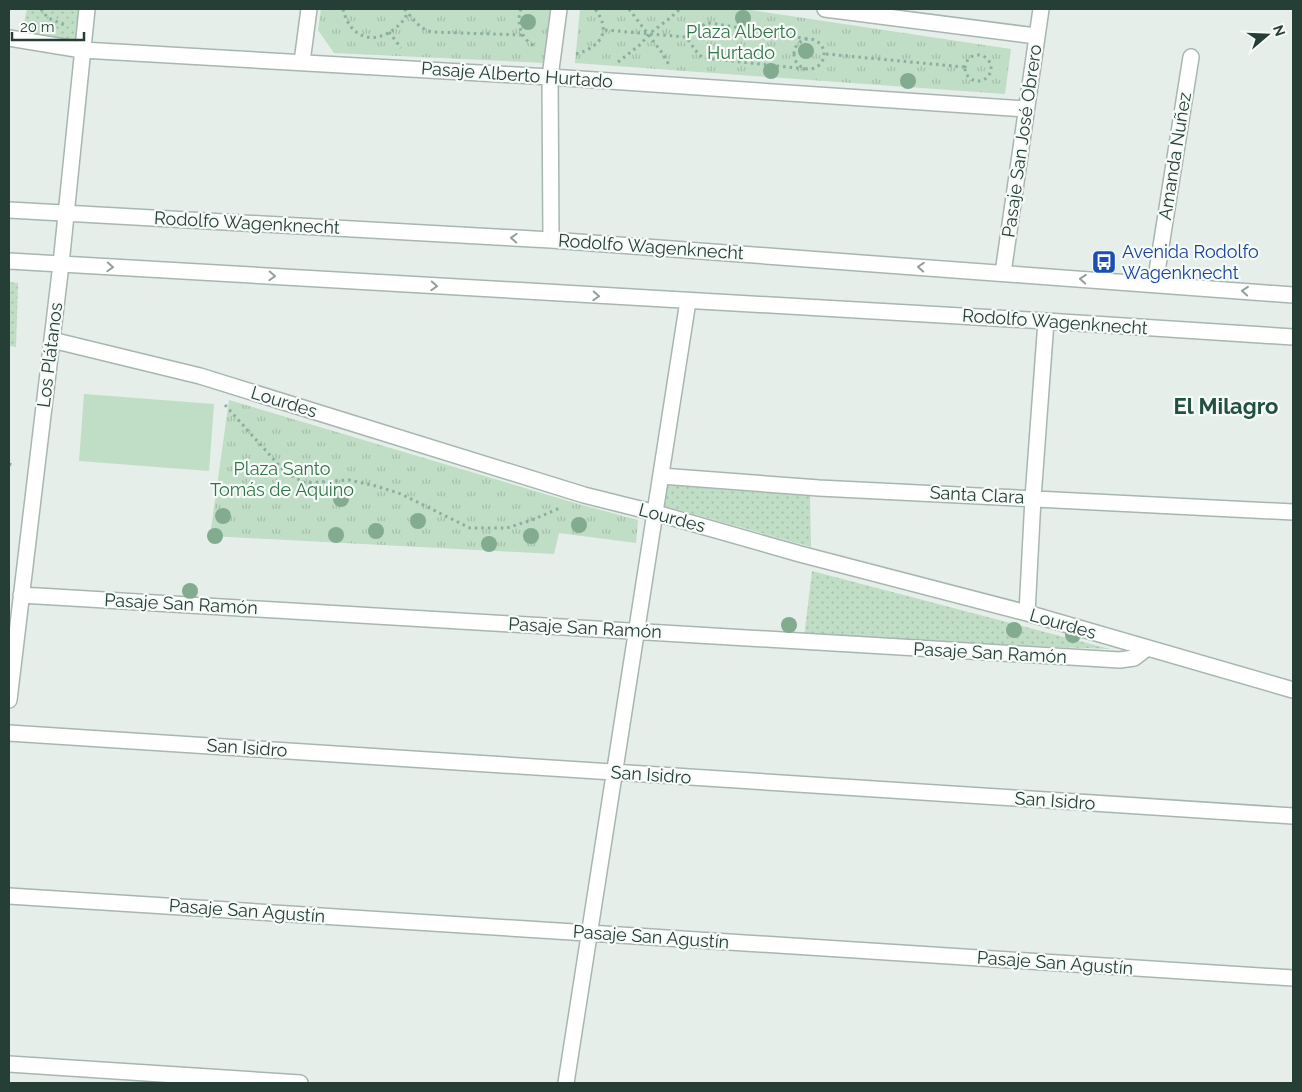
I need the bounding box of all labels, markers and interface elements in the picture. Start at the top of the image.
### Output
scale bar [12,10,85,42]
north arrow [1242,10,1292,60]
text: 20 m [20,18,55,36]
park label: Plaza Alberto Hurtado [686,21,796,63]
text: N [1270,23,1289,38]
street label: Pasaje San José Obrero [998,43,1046,239]
street label: Pasaje Alberto Hurtado [420,57,614,92]
street label: Amanda Nuñez [1154,90,1195,221]
street label: Rodolfo Wagenknecht [154,207,340,238]
street label: Rodolfo Wagenknecht [557,230,745,263]
one-way arrow [510,232,518,243]
place label: Avenida Rodolfo Wagenknecht [1122,241,1259,283]
bus stop icon: Avenida Rodolfo Wagenknecht [1091,249,1117,275]
one-way arrow [106,261,114,272]
one-way arrow [916,261,924,272]
one-way arrow [268,271,276,282]
one-way arrow [1078,273,1086,284]
one-way arrow [430,281,438,292]
one-way arrow [1240,286,1248,297]
one-way arrow [593,290,601,301]
street label: Los Plátanos [33,301,66,409]
street label: Rodolfo Wagenknecht [961,305,1149,338]
street label: Lourdes [248,382,320,422]
district label: El Milagro [1174,393,1278,419]
park label: Plaza Santo Tomás de Aquino [210,458,354,500]
street label: Santa Clara [929,482,1025,507]
street label: Lourdes [636,499,708,537]
street label: Pasaje San Ramón [104,589,258,618]
street label: Lourdes [1027,604,1099,643]
street label: Pasaje San Ramón [508,613,662,642]
street label: Pasaje San Ramón [913,638,1067,667]
street label: San Isidro [206,734,288,761]
street label: San Isidro [610,761,692,788]
street label: San Isidro [1014,787,1096,814]
street label: Pasaje San Agustín [168,895,326,926]
street label: Pasaje San Agustín [572,921,730,952]
street label: Pasaje San Agustín [976,947,1134,978]

